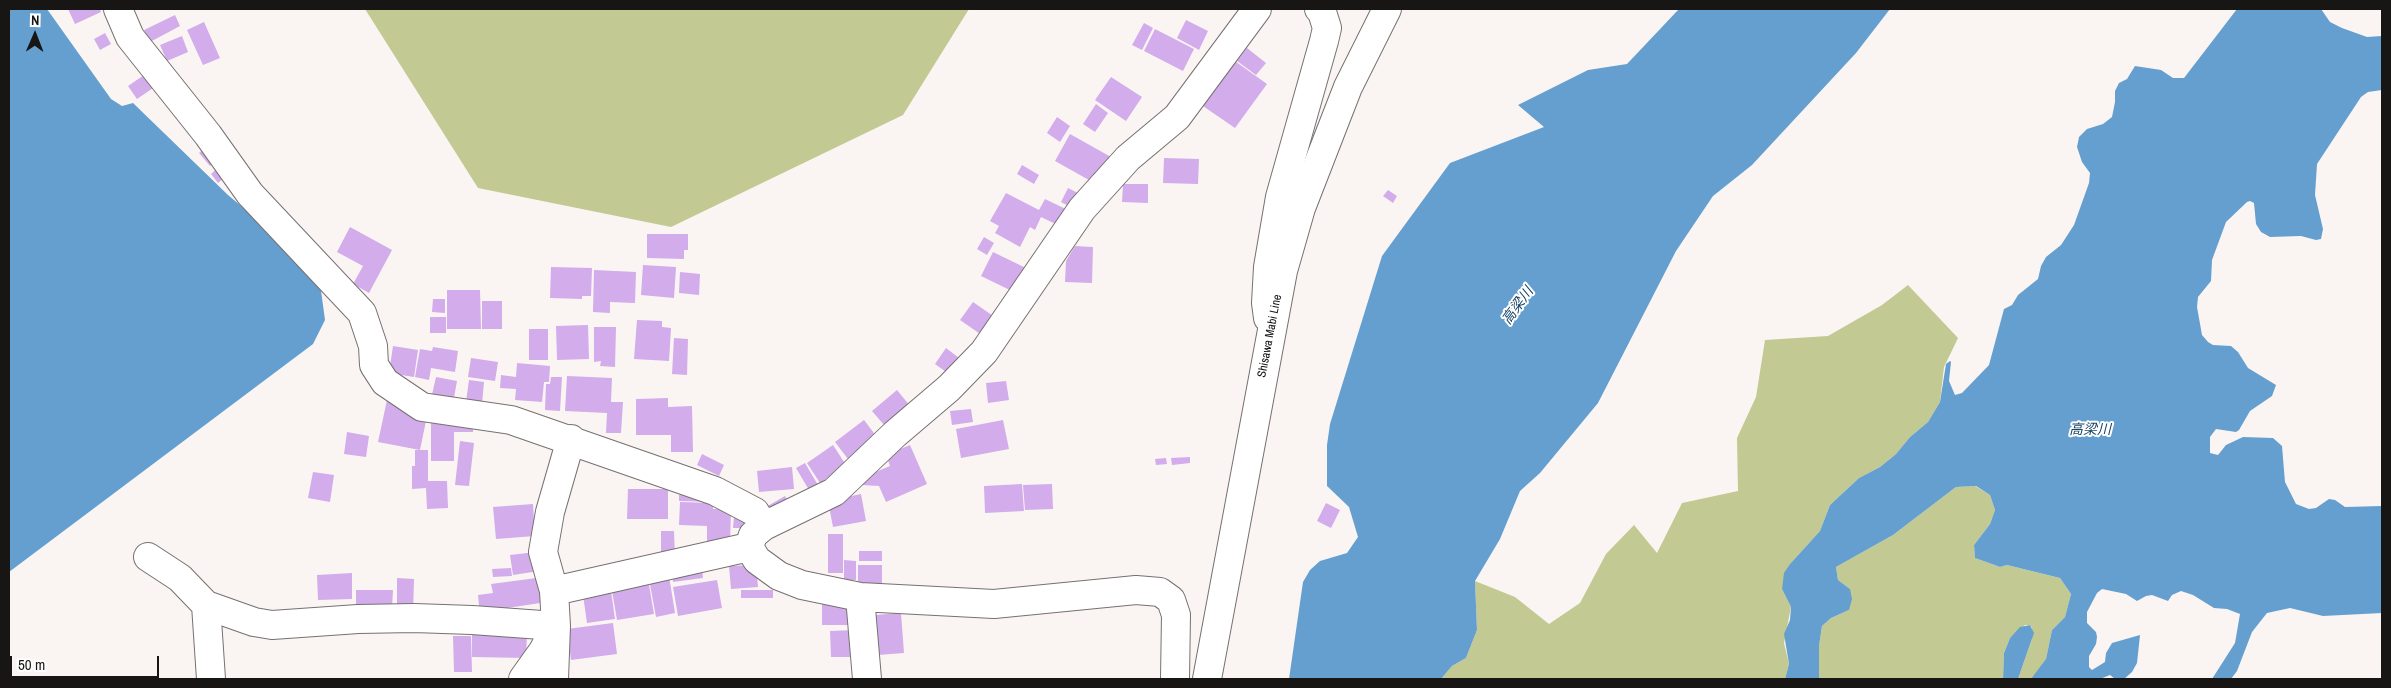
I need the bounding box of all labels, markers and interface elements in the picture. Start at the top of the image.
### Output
north arrow [10,10,60,60]
text: N [31,11,40,29]
water label: 高梁川 [1499,284,1537,328]
street label: Shisawa Mabi Line [1255,293,1285,379]
water label: 高梁川 [2069,422,2111,438]
scale bar [12,646,161,678]
text: 50 m [18,654,45,675]

